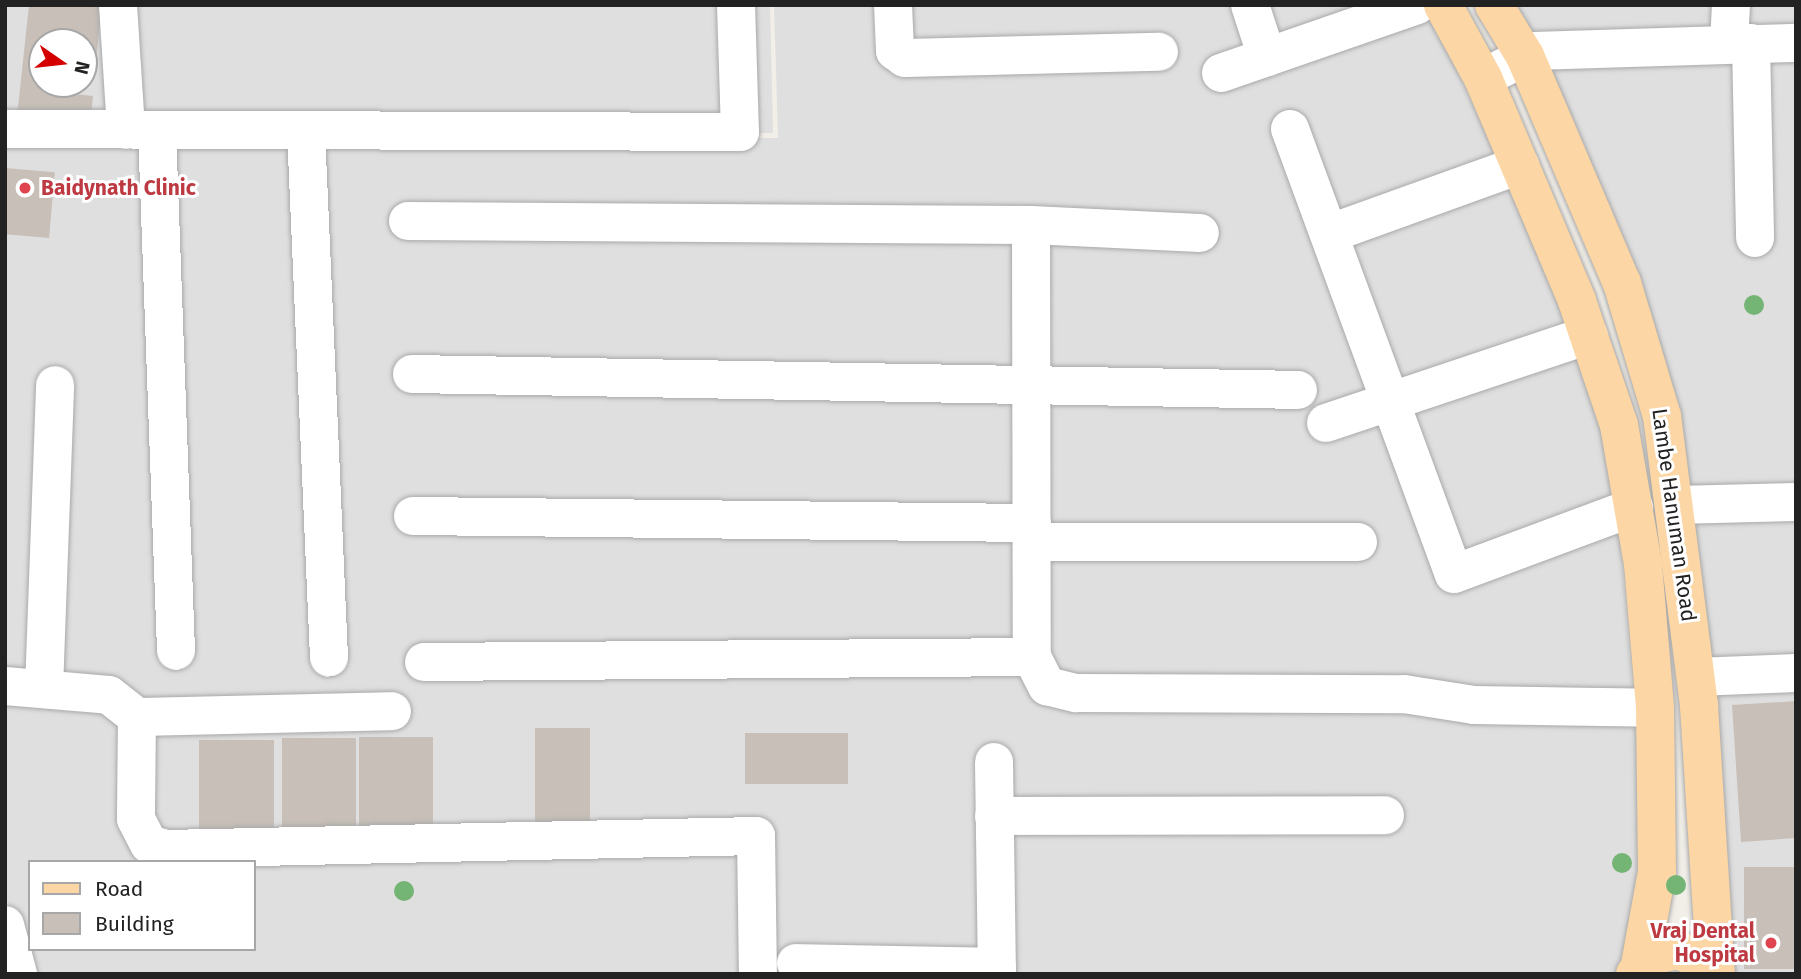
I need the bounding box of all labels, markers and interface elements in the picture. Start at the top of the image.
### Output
north arrow [28,28,98,98]
text: N [69,59,95,77]
place label: Baidynath Clinic [41,175,196,201]
marker: Baidynath Clinic [15,178,35,198]
street label: Lambe Hanuman Road [1647,407,1701,623]
legend [28,860,256,951]
text: Road [95,876,143,902]
text: Building [95,911,174,937]
place label: Vraj Dental Hospital [1651,918,1755,968]
marker: Vraj Dental Hospital [1761,933,1781,953]

